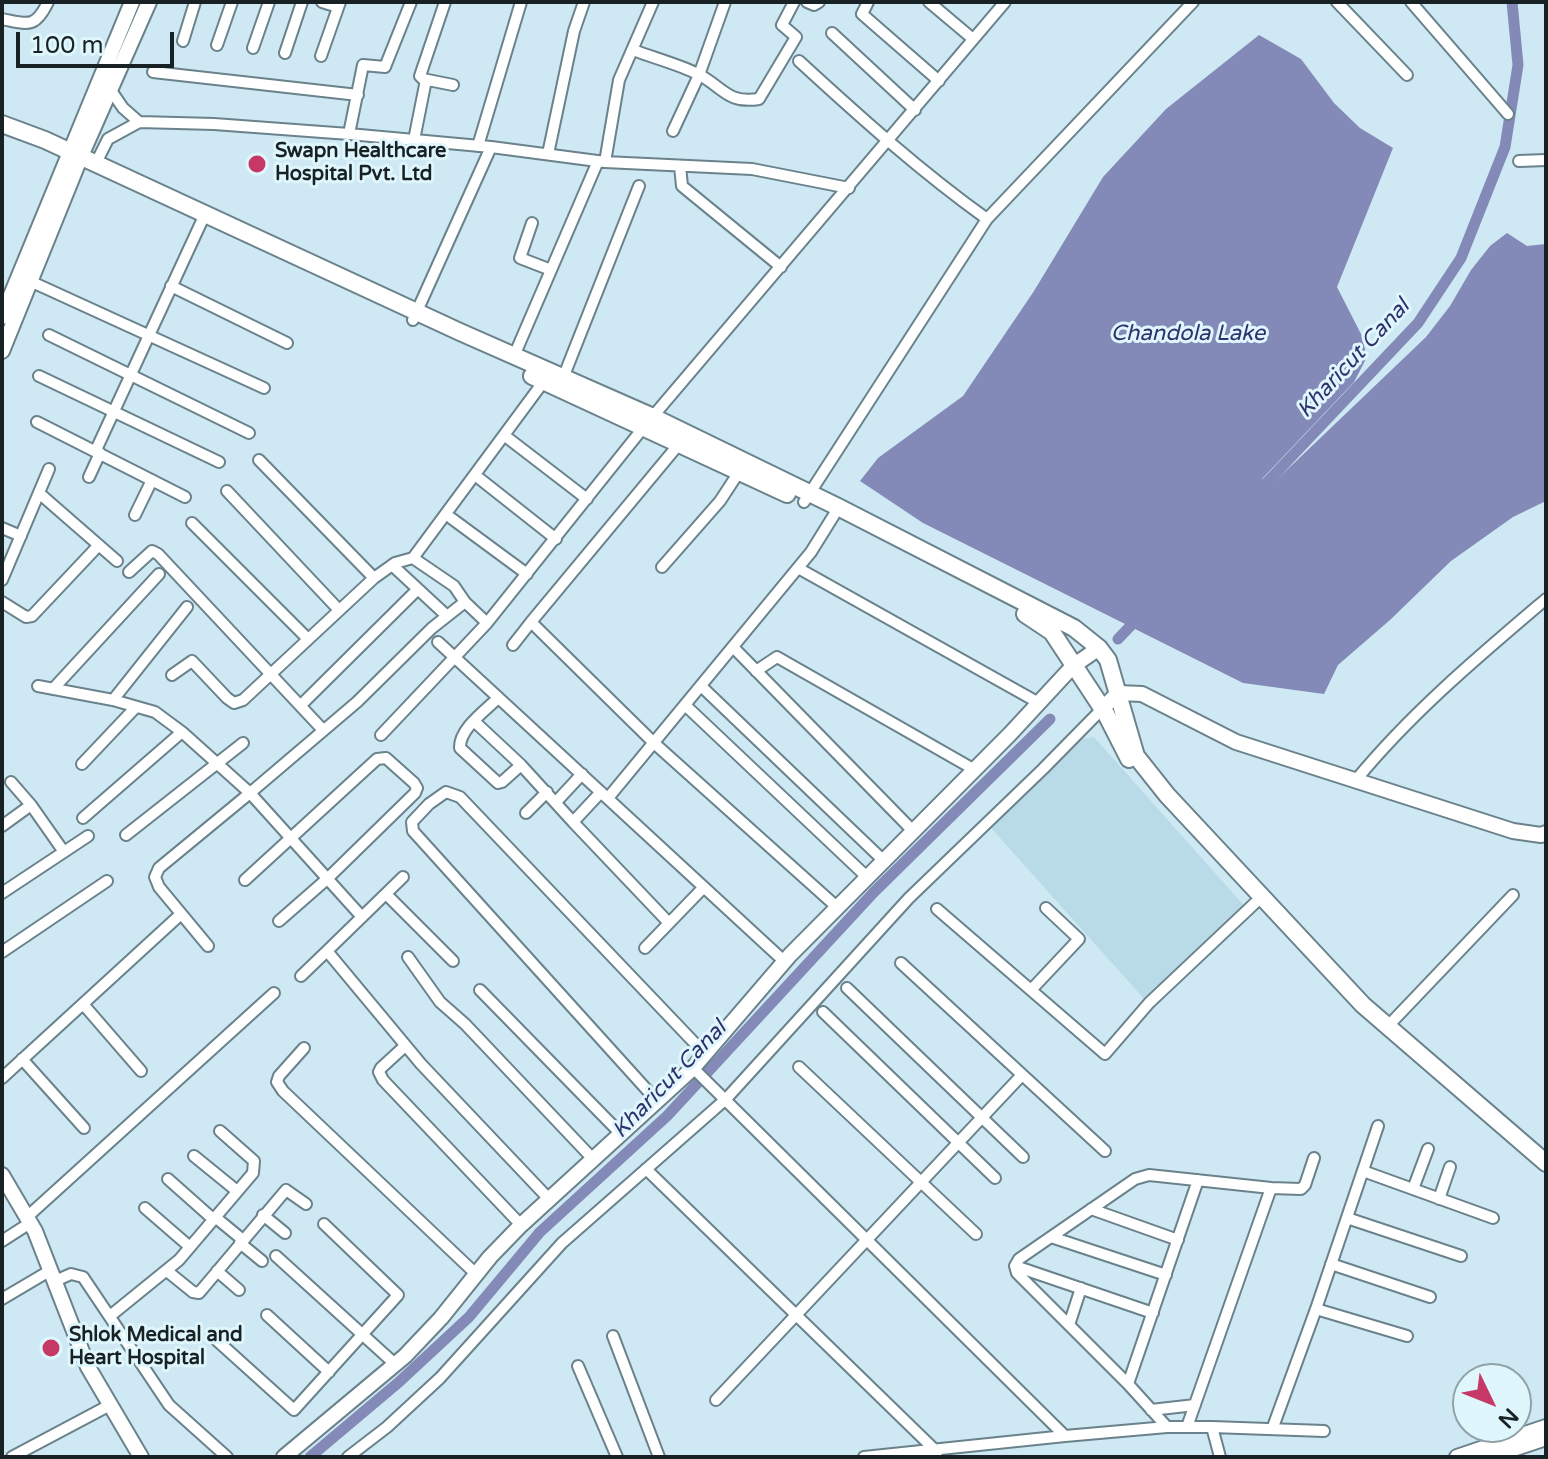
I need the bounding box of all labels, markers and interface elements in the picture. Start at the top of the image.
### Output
scale bar [20,16,178,66]
text: 100 m [30,31,104,60]
place label: Swapn Healthcare Hospital Pvt. Ltd [275,140,446,187]
marker: Swapn Healthcare Hospital Pvt. Ltd [246,153,268,175]
water label: Kharicut Canal [1292,294,1416,424]
water label: Chandola Lake [1111,321,1265,347]
water label: Kharicut Canal [608,1016,732,1144]
place label: Shlok Medical and Heart Hospital [69,1324,243,1371]
marker: Shlok Medical and Heart Hospital [40,1337,62,1359]
north arrow [1452,1363,1532,1443]
text: N [1493,1403,1524,1433]

